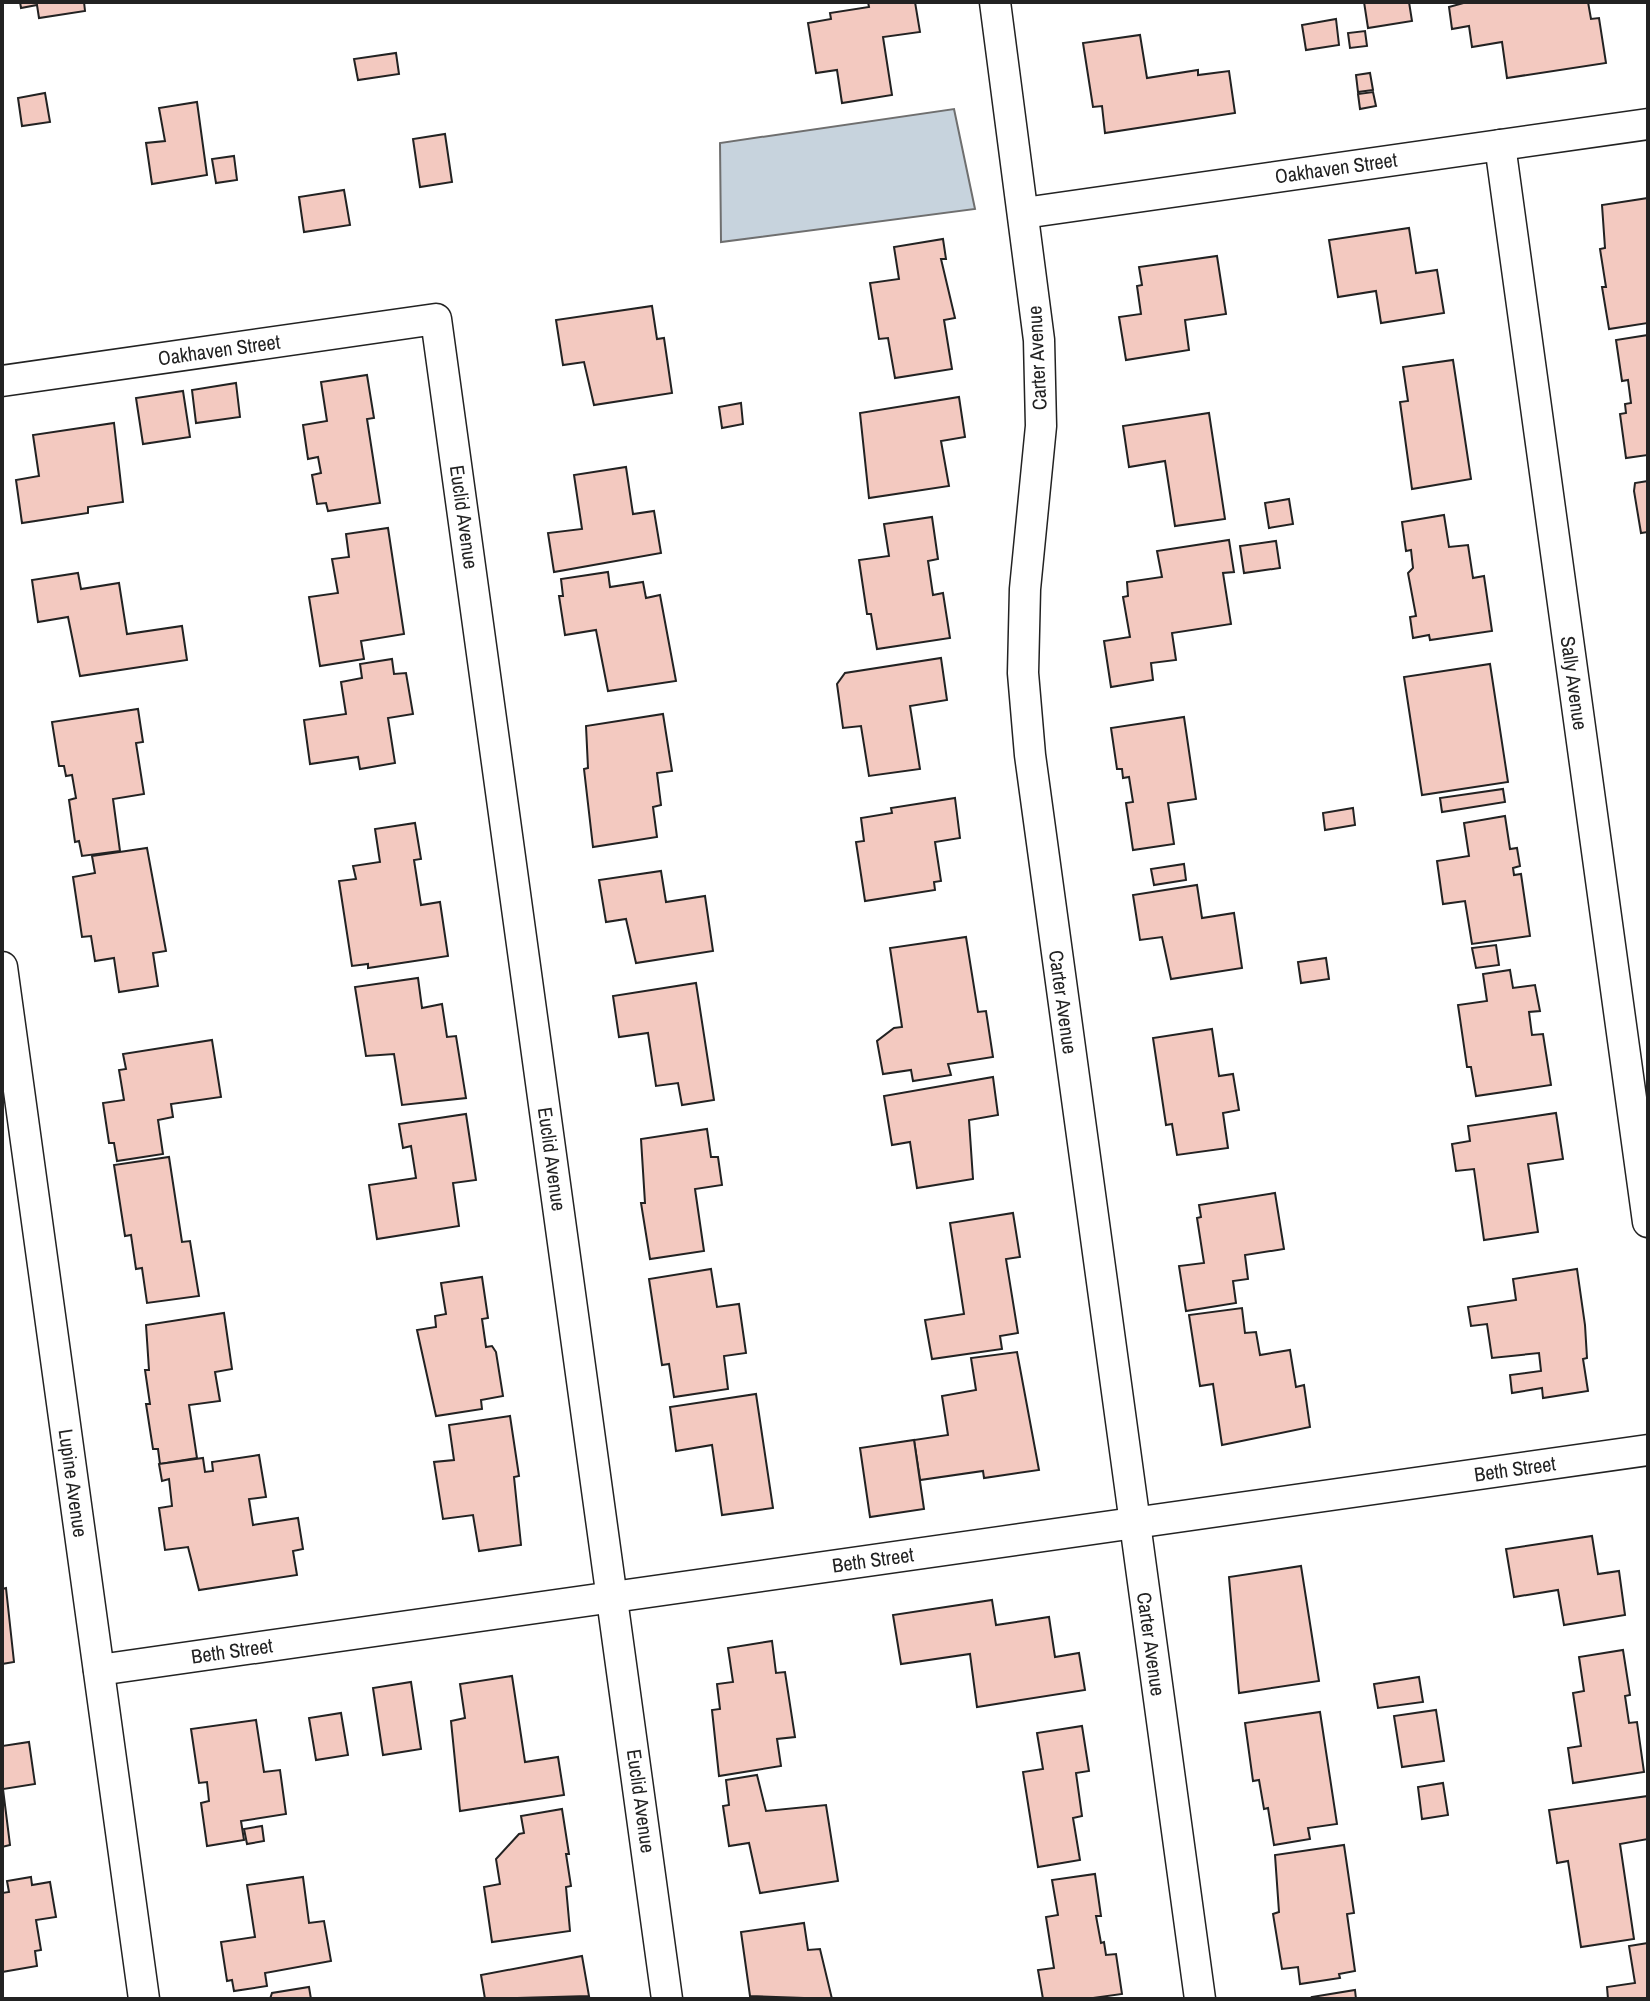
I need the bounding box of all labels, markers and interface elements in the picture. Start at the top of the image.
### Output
street label: Oakhaven Street [1273,146,1399,189]
street label: Carter Avenue [1020,305,1053,411]
street label: Oakhaven Street [156,328,282,371]
street label: Euclid Avenue [444,463,485,571]
street label: Sally Avenue [1555,634,1594,732]
street label: Carter Avenue [1043,948,1084,1056]
street label: Euclid Avenue [532,1105,573,1213]
street label: Lupine Avenue [53,1427,94,1539]
street label: Beth Street [1472,1449,1558,1488]
street label: Beth Street [830,1540,916,1579]
street label: Carter Avenue [1131,1590,1172,1698]
street label: Beth Street [189,1631,275,1670]
street label: Euclid Avenue [621,1747,662,1855]

